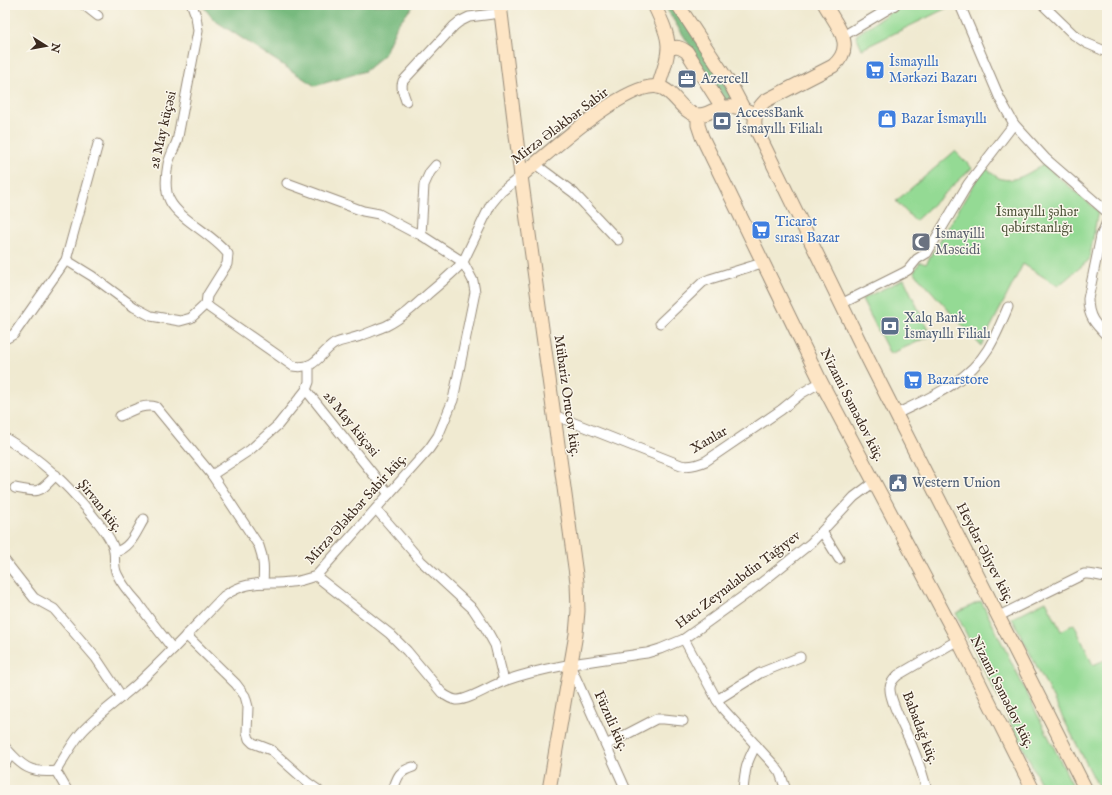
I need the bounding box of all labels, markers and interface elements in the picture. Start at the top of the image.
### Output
north arrow [26,26,66,66]
text: N [47,41,63,54]
place label: İsmayıllı Mərkəzi Bazarı [889,53,977,87]
supermarket icon: İsmayıllı Mərkəzi Bazarı [864,59,886,81]
office icon: Azercell [676,68,698,90]
place label: Azercell [700,70,749,88]
street label: Mirzə Ələkbər Sabir [508,84,612,168]
street label: 28 May küçəsi [145,89,181,171]
place label: AccessBank İsmayıllı Filialı [735,104,823,138]
shop icon: Bazar İsmayıllı [876,108,898,130]
bank icon: AccessBank İsmayıllı Filialı [711,110,733,132]
place label: Bazar İsmayıllı [901,110,987,128]
park label: İsmayıllı şəhər qəbirstanlığı [996,203,1078,237]
place label: Ticarət sırası Bazar [775,213,840,247]
supermarket icon: Ticarət sırası Bazar [750,219,772,241]
place label: İsmayilli Məscidi [935,225,985,259]
mosque icon: İsmayilli Məscidi [910,231,932,253]
place label: Xalq Bank İsmayıllı Filialı [904,309,991,343]
bank icon: Xalq Bank İsmayıllı Filialı [879,315,901,337]
street label: Mübariz Orucov küç. [550,334,584,458]
street label: Nizami Səmədov küç. [816,346,888,464]
supermarket icon: Bazarstore [902,369,924,391]
place label: Bazarstore [927,371,989,389]
street label: 28 May küçəsi [319,387,383,461]
street label: Xanlar [687,422,731,458]
street label: Mirzə Ələkbər Sabir küç. [301,450,411,568]
public building icon: Western Union [887,472,909,494]
place label: Western Union [912,474,1001,492]
street label: Şirvan küç. [74,476,126,536]
street label: Heydər Əliyev küç. [952,500,1018,606]
street label: Hacı Zeynalabdin Tağıyev [672,526,805,633]
street label: Nizami Səmədov küç. [966,633,1038,751]
street label: Füzuli küç. [590,688,632,754]
street label: Babadağ küç. [898,689,942,767]

